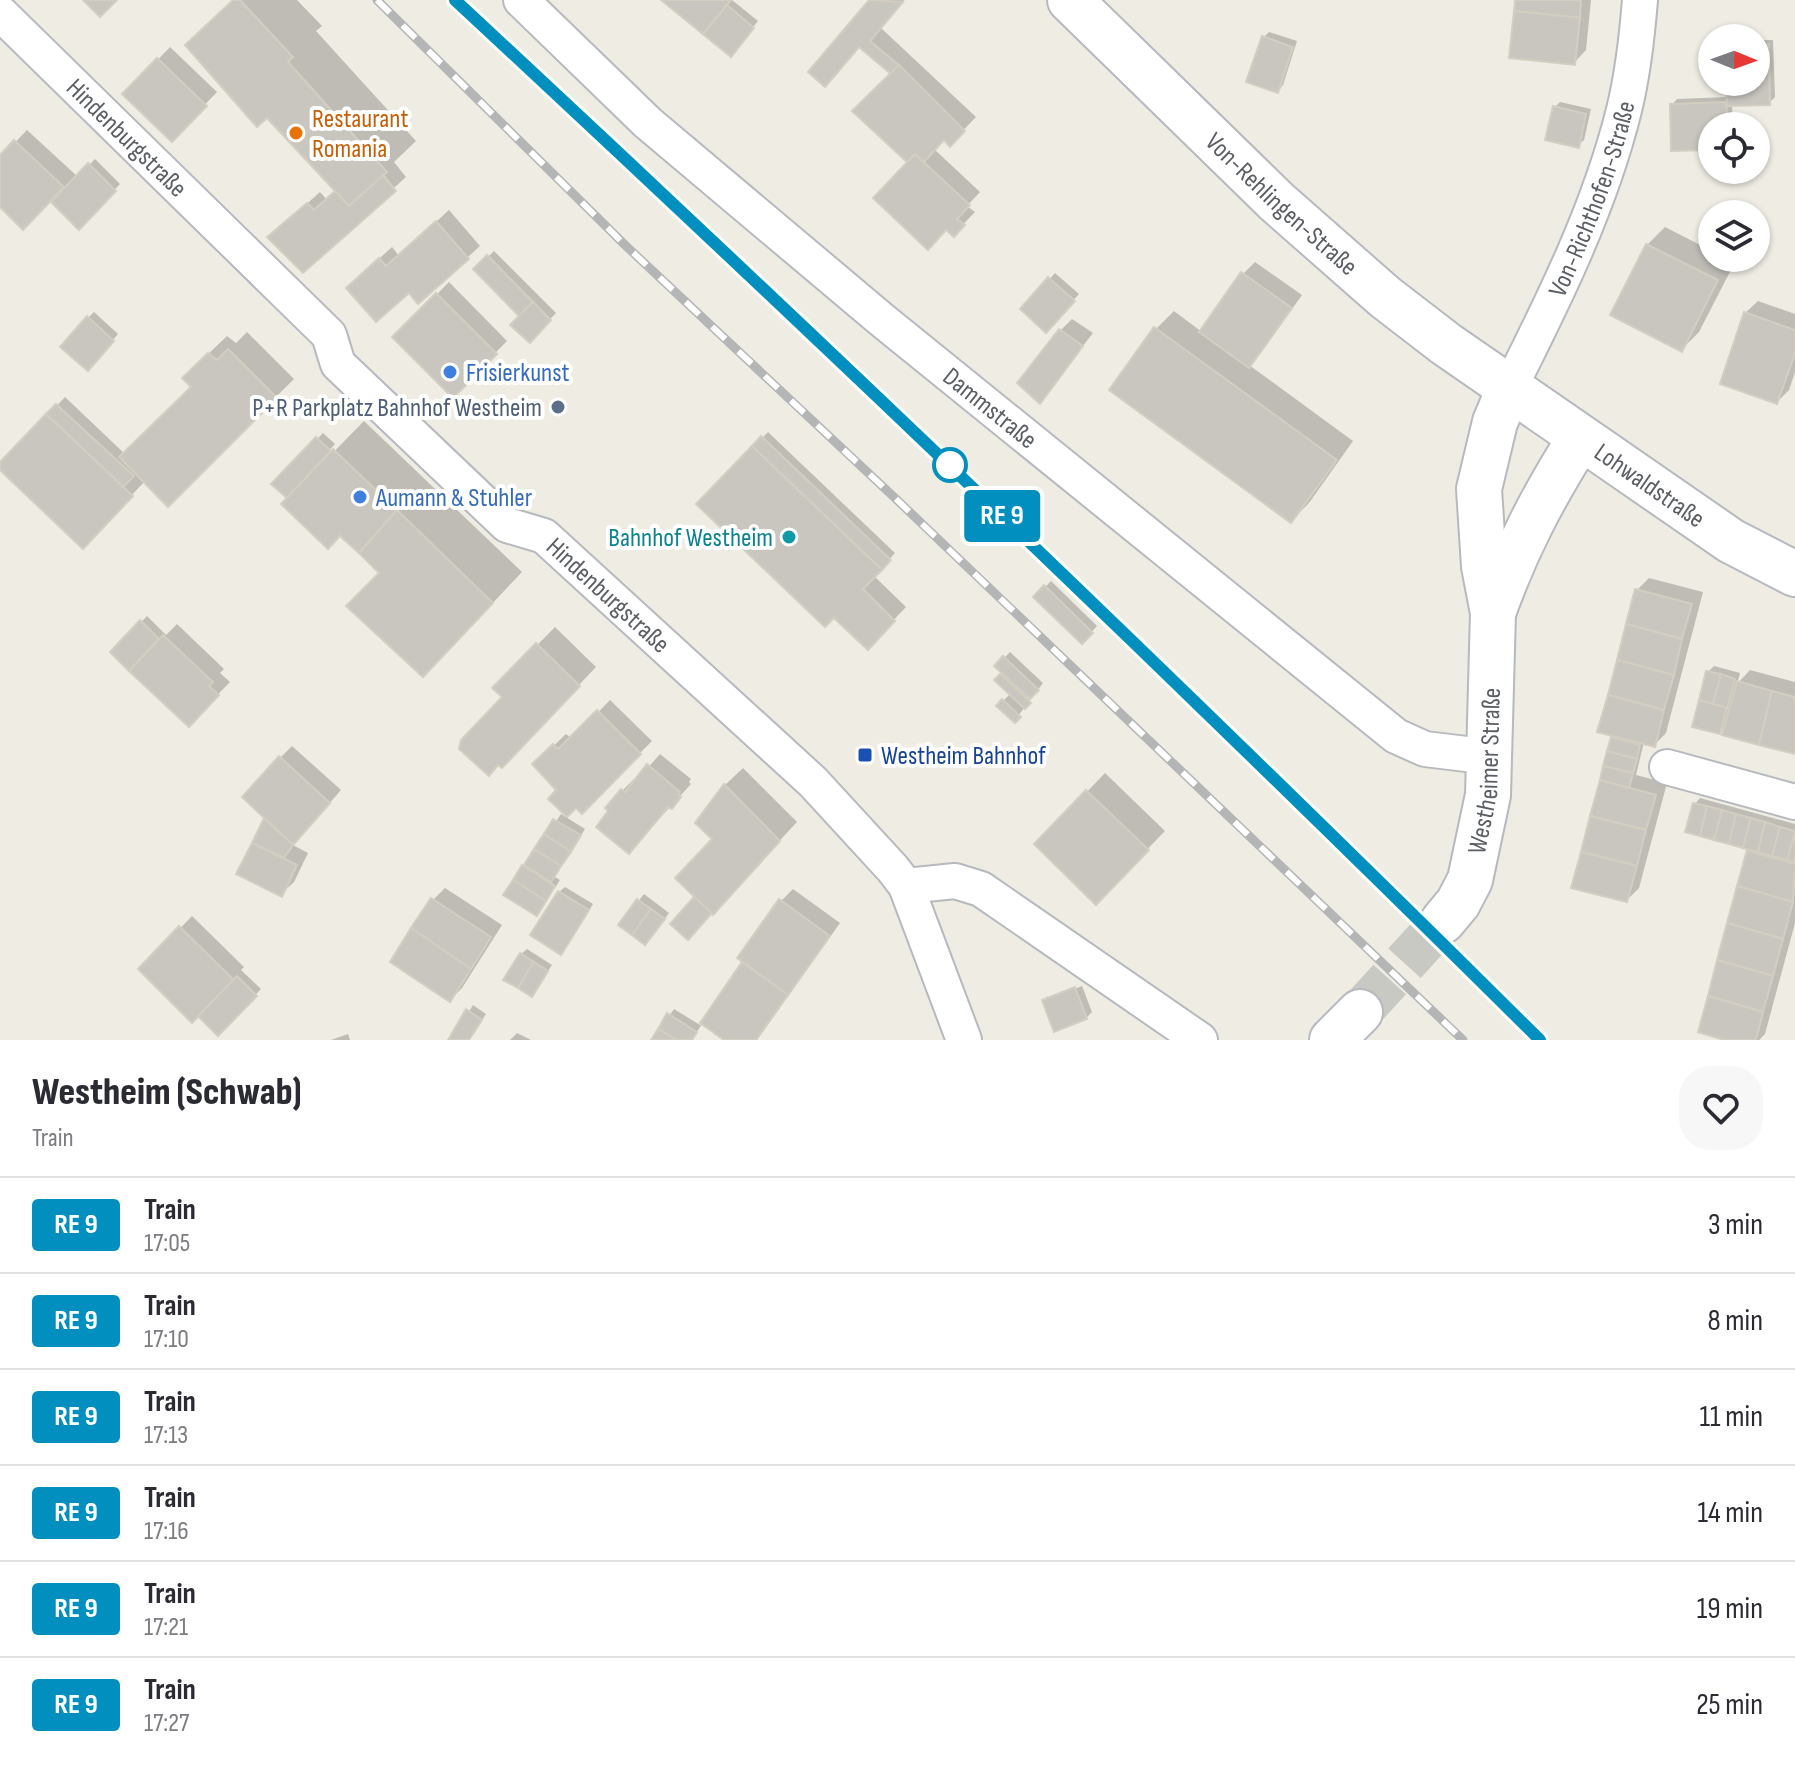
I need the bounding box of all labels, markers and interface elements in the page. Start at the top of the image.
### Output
north arrow [1698,24,1770,96]
map controls [1698,24,1770,272]
street label: Hindenburgstraße [60,73,193,204]
street label: Von-Richthofen-Straße [1543,98,1643,302]
place label: Restaurant Romania [312,104,409,165]
button: locate [1698,112,1770,184]
marker: Restaurant Romania [287,124,305,142]
street label: Von-Rehlingen-Straße [1198,127,1363,283]
button: layers [1698,200,1770,272]
place label: Frisierkunst [466,358,569,389]
street label: Dammstraße [936,362,1043,456]
marker: Frisierkunst [441,363,459,381]
place label: P+R Parkplatz Bahnhof Westheim [252,393,542,424]
marker: P+R Parkplatz Bahnhof Westheim [549,398,567,416]
street label: Lohwaldstraße [1588,437,1710,535]
unlabelled marker [933,448,967,482]
place label: Aumann & Stuhler [375,483,533,514]
marker: Aumann & Stuhler [351,488,369,506]
line badge: RE 9 [946,490,1058,542]
text: RE 9 [980,499,1024,532]
place label: Bahnhof Westheim [608,523,773,554]
marker: Bahnhof Westheim [780,528,798,546]
street label: Hindenburgstraße [539,532,675,660]
street label: Westheimer Straße [1462,687,1508,857]
place label: Westheim Bahnhof [881,741,1046,772]
marker: Westheim Bahnhof [856,746,874,764]
button: heart [1679,1066,1763,1150]
text: Westheim (Schwab) [32,1070,302,1115]
text: Train [32,1123,74,1154]
text: Train [144,1192,196,1228]
text: 3 min [1708,1207,1763,1243]
text: RE 9 [54,1208,98,1241]
text: 17:05 [144,1228,190,1259]
text: Train [144,1288,196,1324]
text: 8 min [1707,1303,1763,1339]
text: RE 9 [54,1304,98,1337]
text: 17:10 [144,1324,189,1355]
text: Train [144,1384,196,1420]
text: 11 min [1700,1399,1763,1435]
text: RE 9 [54,1400,98,1433]
text: 17:13 [144,1420,188,1451]
text: Train [144,1480,196,1516]
text: 14 min [1698,1495,1763,1531]
text: RE 9 [54,1496,98,1529]
text: 17:16 [144,1516,189,1547]
text: Train [144,1576,196,1612]
text: 19 min [1697,1591,1763,1627]
text: RE 9 [54,1592,98,1625]
text: 17:21 [144,1612,188,1643]
text: Train [144,1672,196,1708]
text: 25 min [1696,1687,1763,1723]
text: RE 9 [54,1688,98,1721]
text: 17:27 [144,1708,189,1739]

